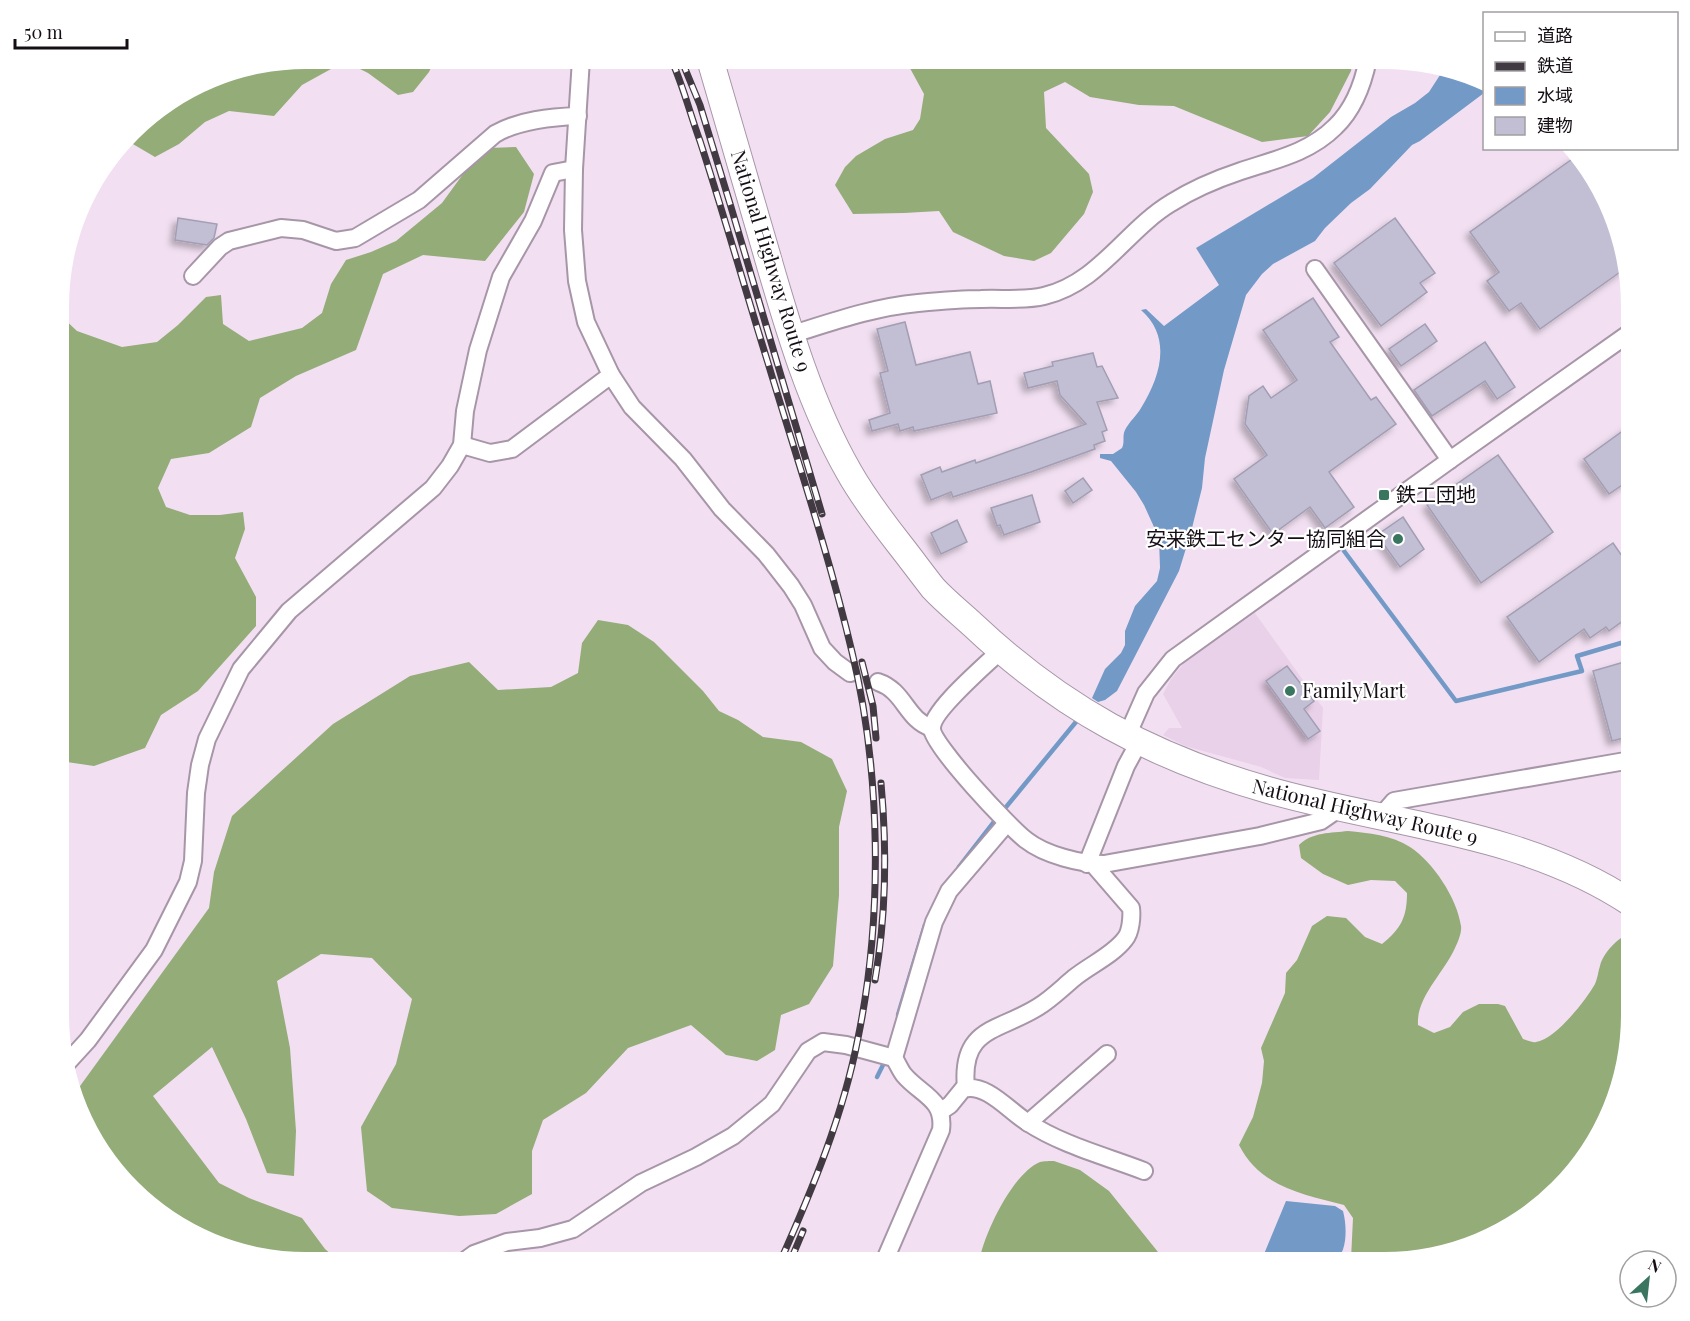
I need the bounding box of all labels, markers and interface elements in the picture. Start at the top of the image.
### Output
scale bar [15,12,128,50]
legend [1483,12,1678,150]
text: 50 m [24,20,63,44]
text: 道路 [1537,23,1573,47]
text: 鉄道 [1537,53,1573,77]
text: 水域 [1537,83,1573,107]
text: 建物 [1537,113,1573,137]
street label: National Highway Route 9 [726,146,819,375]
place label: 鉄工団地 [1396,480,1476,507]
marker: 鉄工団地 [1377,488,1391,502]
place label: 安来鉄工センター協同組合 [1146,524,1386,551]
marker: 安来鉄工センター協同組合 [1391,532,1405,546]
place label: FamilyMart [1302,676,1406,703]
marker: FamilyMart [1283,684,1297,698]
street label: National Highway Route 9 [1250,771,1481,850]
north arrow [1618,1249,1678,1309]
text: N [1645,1253,1665,1277]

